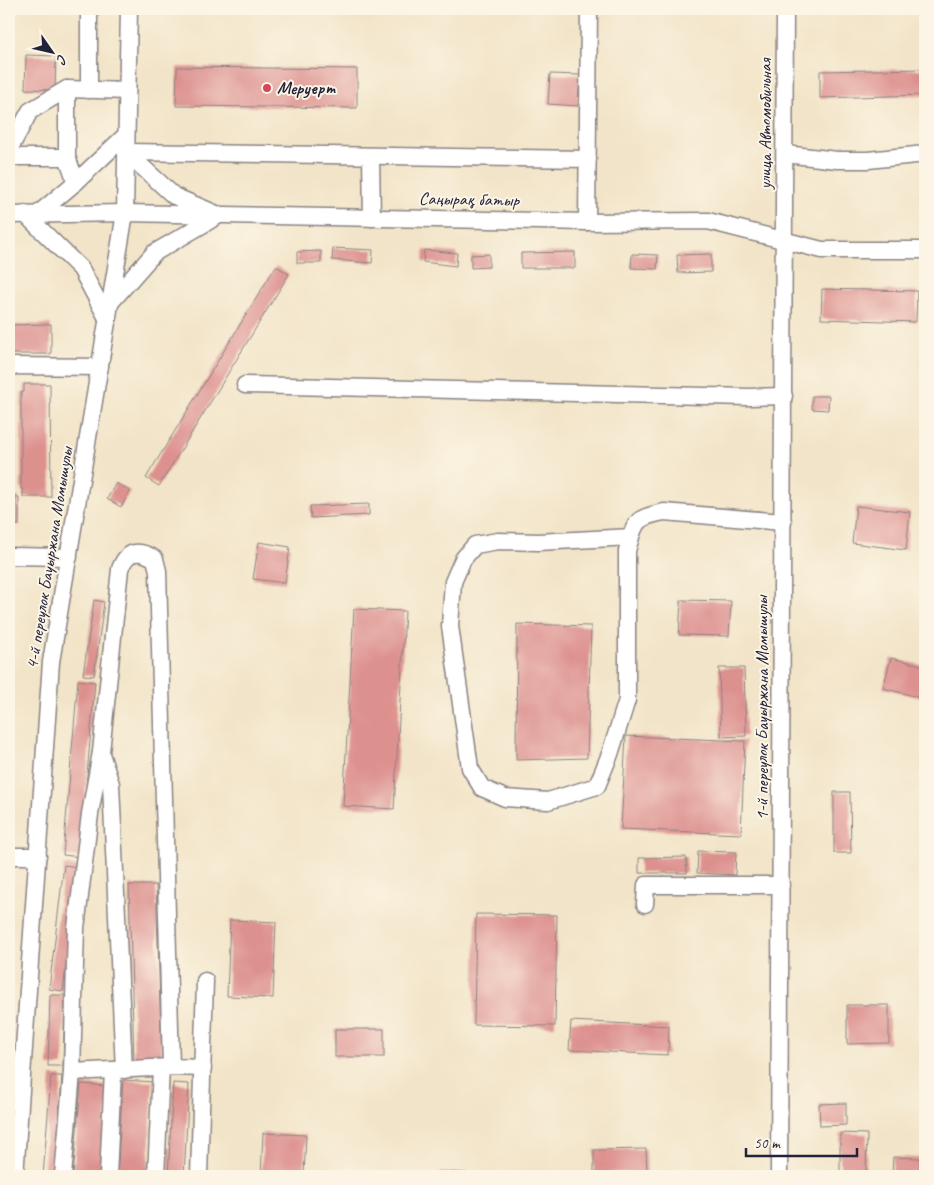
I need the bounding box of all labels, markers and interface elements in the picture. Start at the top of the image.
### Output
north arrow [28,28,78,78]
text: С [52,51,71,68]
street label: улица Автомобильная [754,57,776,190]
place label: Меруерт [277,77,336,99]
marker: Меруерт [261,82,273,94]
street label: Саңырақ батыр [419,187,520,211]
street label: 4-й переулок Бауыржана Момышулы [21,444,78,671]
street label: 1-й переулок Бауыржана Момышулы [751,594,773,820]
scale bar [746,1125,858,1157]
text: 50 m [754,1134,781,1153]

